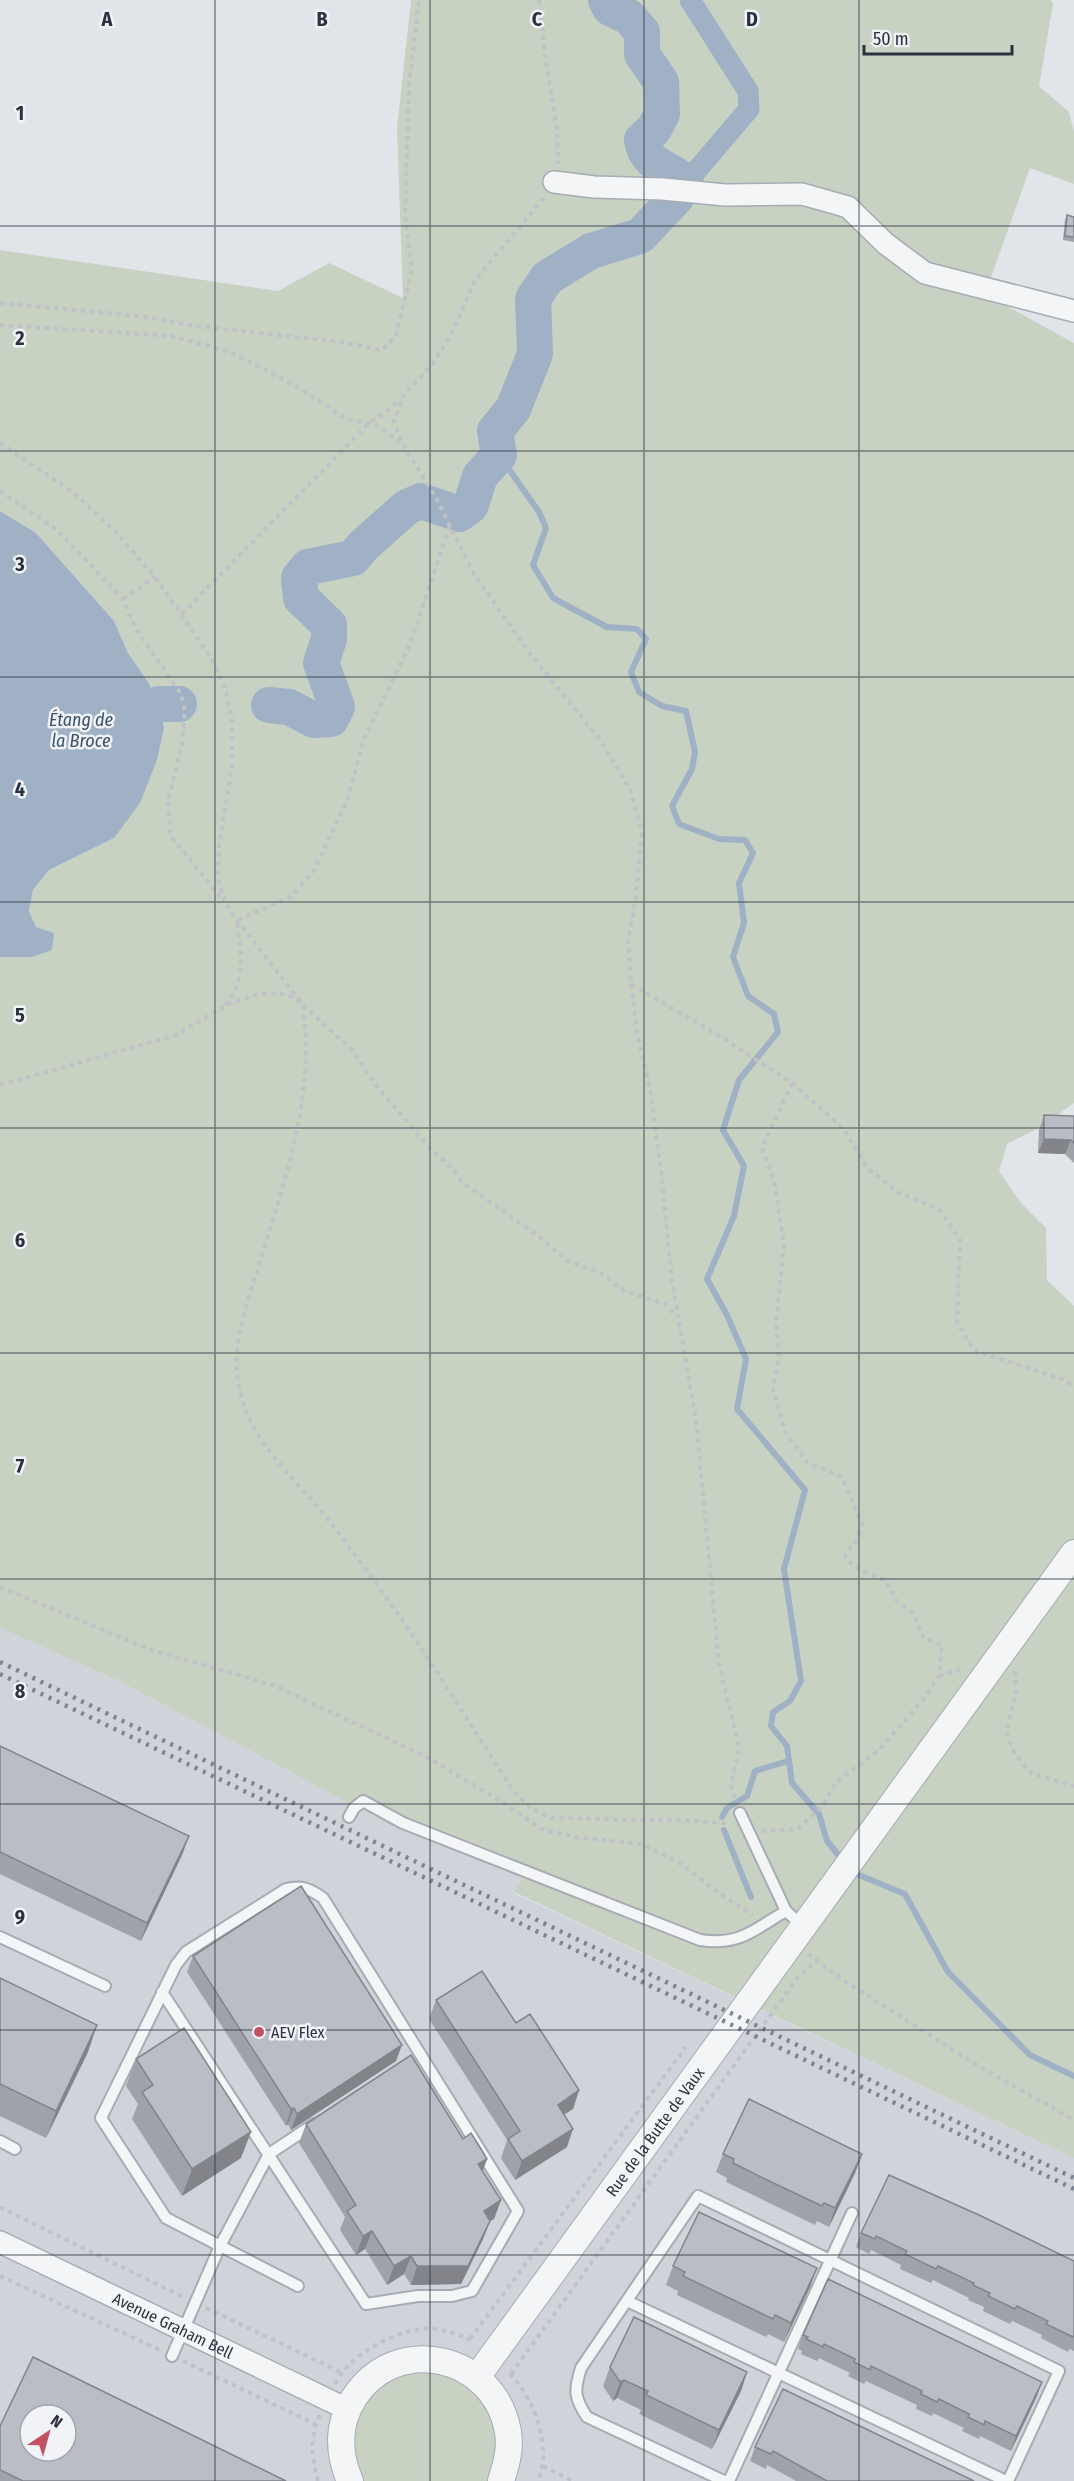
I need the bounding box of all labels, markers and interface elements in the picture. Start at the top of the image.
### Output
text: A [101,7,114,31]
text: B [316,7,328,31]
text: C [532,7,543,31]
text: D [746,7,758,31]
scale bar [864,18,1012,56]
text: 50 m [873,28,909,50]
text: 1 [16,101,24,125]
text: 2 [14,326,25,350]
text: 3 [14,552,25,576]
water label: Étang de la Broce [49,709,114,752]
text: 4 [15,777,25,801]
text: 5 [15,1003,25,1027]
text: 6 [15,1228,25,1252]
text: 7 [16,1454,25,1478]
text: 8 [15,1679,26,1703]
text: 9 [15,1905,25,1929]
place label: AEV Flex [271,2023,325,2042]
marker: AEV Flex [252,2025,266,2039]
street label: Rue de la Butte de Vaux [602,2063,708,2200]
street label: Avenue Graham Bell [110,2288,236,2362]
north arrow [18,2403,78,2463]
text: N [47,2411,66,2432]

